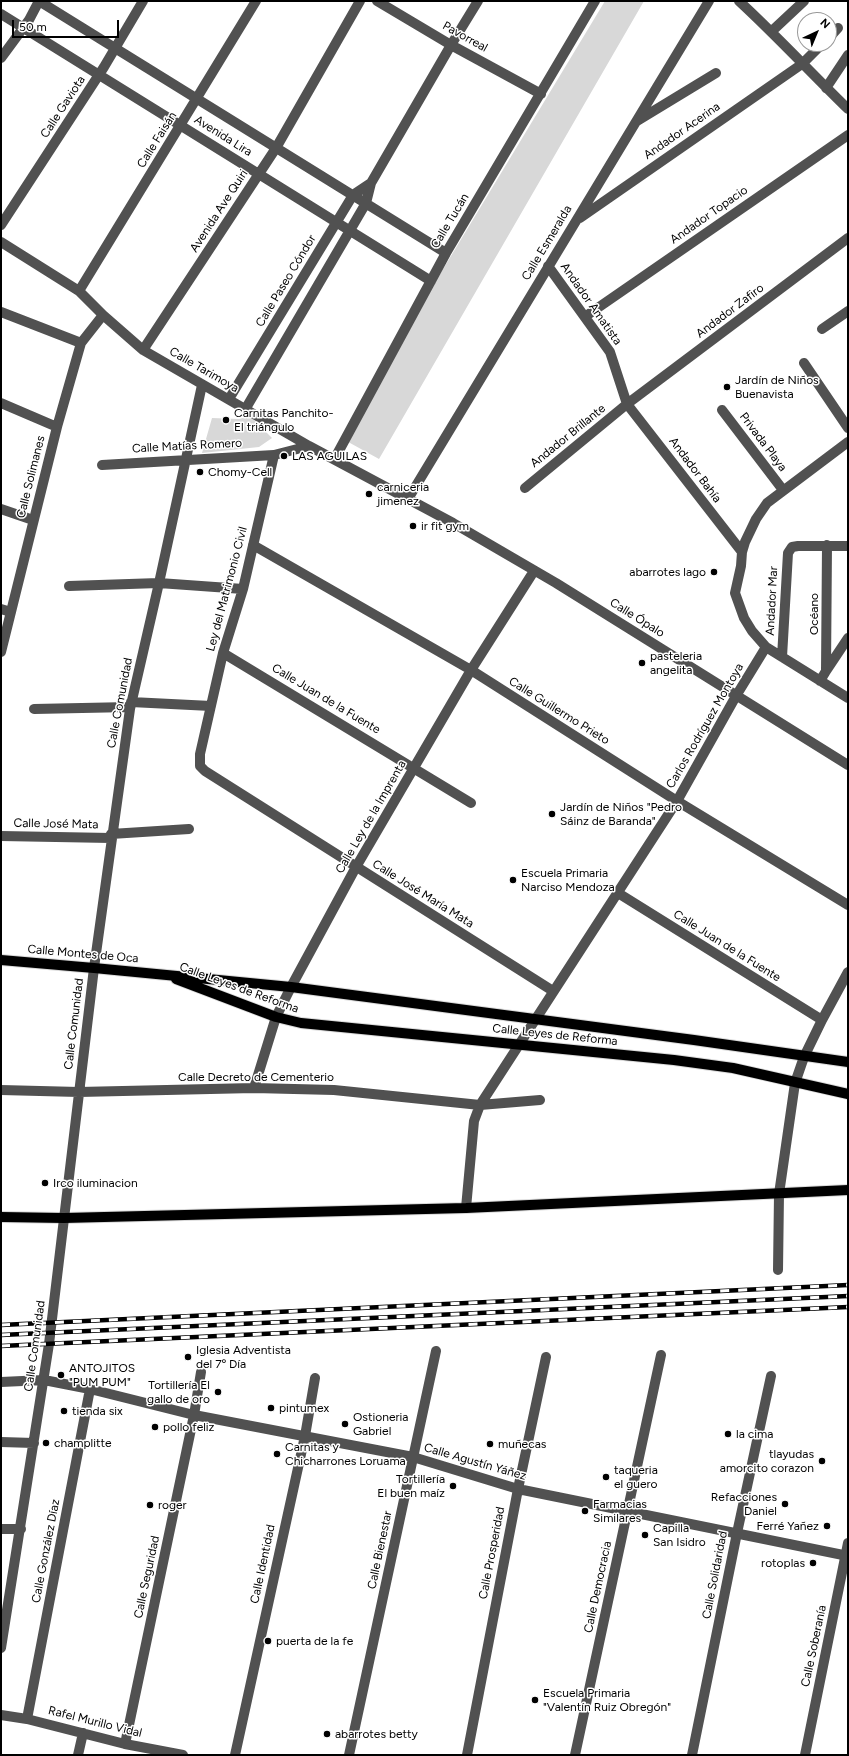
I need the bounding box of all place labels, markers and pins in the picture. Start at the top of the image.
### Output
place label: Jardín de Niños Buenavista [735,373,819,401]
marker: Jardín de Niños Buenavista [722,382,732,392]
place label: Carnitas Panchito- El triángulo [234,406,334,434]
marker: Carnitas Panchito- El triángulo [221,415,231,425]
place label: LAS AGUILAS [292,449,367,463]
marker: LAS AGUILAS [279,451,289,461]
place label: Chomy-Cell [208,465,272,479]
marker: Chomy-Cell [195,467,205,477]
place label: carniceria jimenez [377,480,429,508]
marker: carniceria jimenez [364,489,374,499]
place label: ir fit gym [421,519,469,533]
marker: ir fit gym [408,521,418,531]
place label: abarrotes lago [629,565,706,579]
marker: abarrotes lago [709,567,719,577]
place label: pasteleria angelita [650,649,702,677]
marker: pasteleria angelita [637,658,647,668]
place label: Jardín de Niños "Pedro Sáinz de Baranda" [560,800,682,828]
marker: Jardín de Niños "Pedro Sáinz de Baranda" [547,809,557,819]
place label: Escuela Primaria Narciso Mendoza [521,866,615,894]
marker: Escuela Primaria Narciso Mendoza [508,875,518,885]
place label: Irco iluminacion [53,1176,138,1190]
marker: Irco iluminacion [40,1178,50,1188]
place label: Iglesia Adventista del 7º Día [196,1343,291,1371]
marker: Iglesia Adventista del 7º Día [183,1352,193,1362]
place label: ANTOJITOS "PUM PUM" [69,1361,135,1389]
marker: ANTOJITOS "PUM PUM" [56,1370,66,1380]
place label: Tortillería El gallo de oro [147,1378,210,1406]
marker: Tortillería El gallo de oro [213,1387,223,1397]
place label: pintumex [279,1401,329,1415]
marker: pintumex [266,1403,276,1413]
place label: tienda six [72,1404,123,1418]
marker: tienda six [59,1406,69,1416]
place label: Ostioneria Gabriel [353,1410,408,1438]
marker: Ostioneria Gabriel [340,1419,350,1429]
place label: pollo feliz [163,1420,215,1434]
marker: pollo feliz [150,1422,160,1432]
place label: la cima [736,1427,773,1441]
marker: la cima [723,1429,733,1439]
place label: champlitte [54,1436,112,1450]
place label: muñecas [498,1437,546,1451]
marker: champlitte [41,1438,51,1448]
marker: muñecas [485,1439,495,1449]
place label: Carnitas y Chicharrones Loruama [285,1440,406,1468]
place label: tlayudas amorcito corazon [720,1447,814,1475]
marker: Carnitas y Chicharrones Loruama [272,1449,282,1459]
marker: tlayudas amorcito corazon [817,1456,827,1466]
place label: taqueria el guero [614,1463,658,1491]
place label: Tortillería El buen maíz [377,1472,445,1500]
marker: taqueria el guero [601,1472,611,1482]
marker: Tortillería El buen maíz [448,1481,458,1491]
place label: Refacciones Daniel [711,1490,777,1518]
place label: Farmacias Similares [593,1497,647,1525]
place label: roger [158,1498,187,1512]
marker: Refacciones Daniel [780,1499,790,1509]
marker: roger [145,1500,155,1510]
marker: Farmacias Similares [580,1506,590,1516]
place label: Ferré Yañez [757,1519,819,1533]
place label: Capilla San Isidro [653,1521,706,1549]
marker: Ferré Yañez [822,1521,832,1531]
marker: Capilla San Isidro [640,1530,650,1540]
place label: rotoplas [761,1556,805,1570]
marker: rotoplas [808,1558,818,1568]
place label: puerta de la fe [276,1634,353,1648]
marker: puerta de la fe [263,1636,273,1646]
place label: Escuela Primaria "Valentín Ruiz Obregón" [543,1686,671,1714]
marker: Escuela Primaria "Valentín Ruiz Obregón" [530,1695,540,1705]
place label: abarrotes betty [335,1727,418,1741]
marker: abarrotes betty [322,1729,332,1739]

